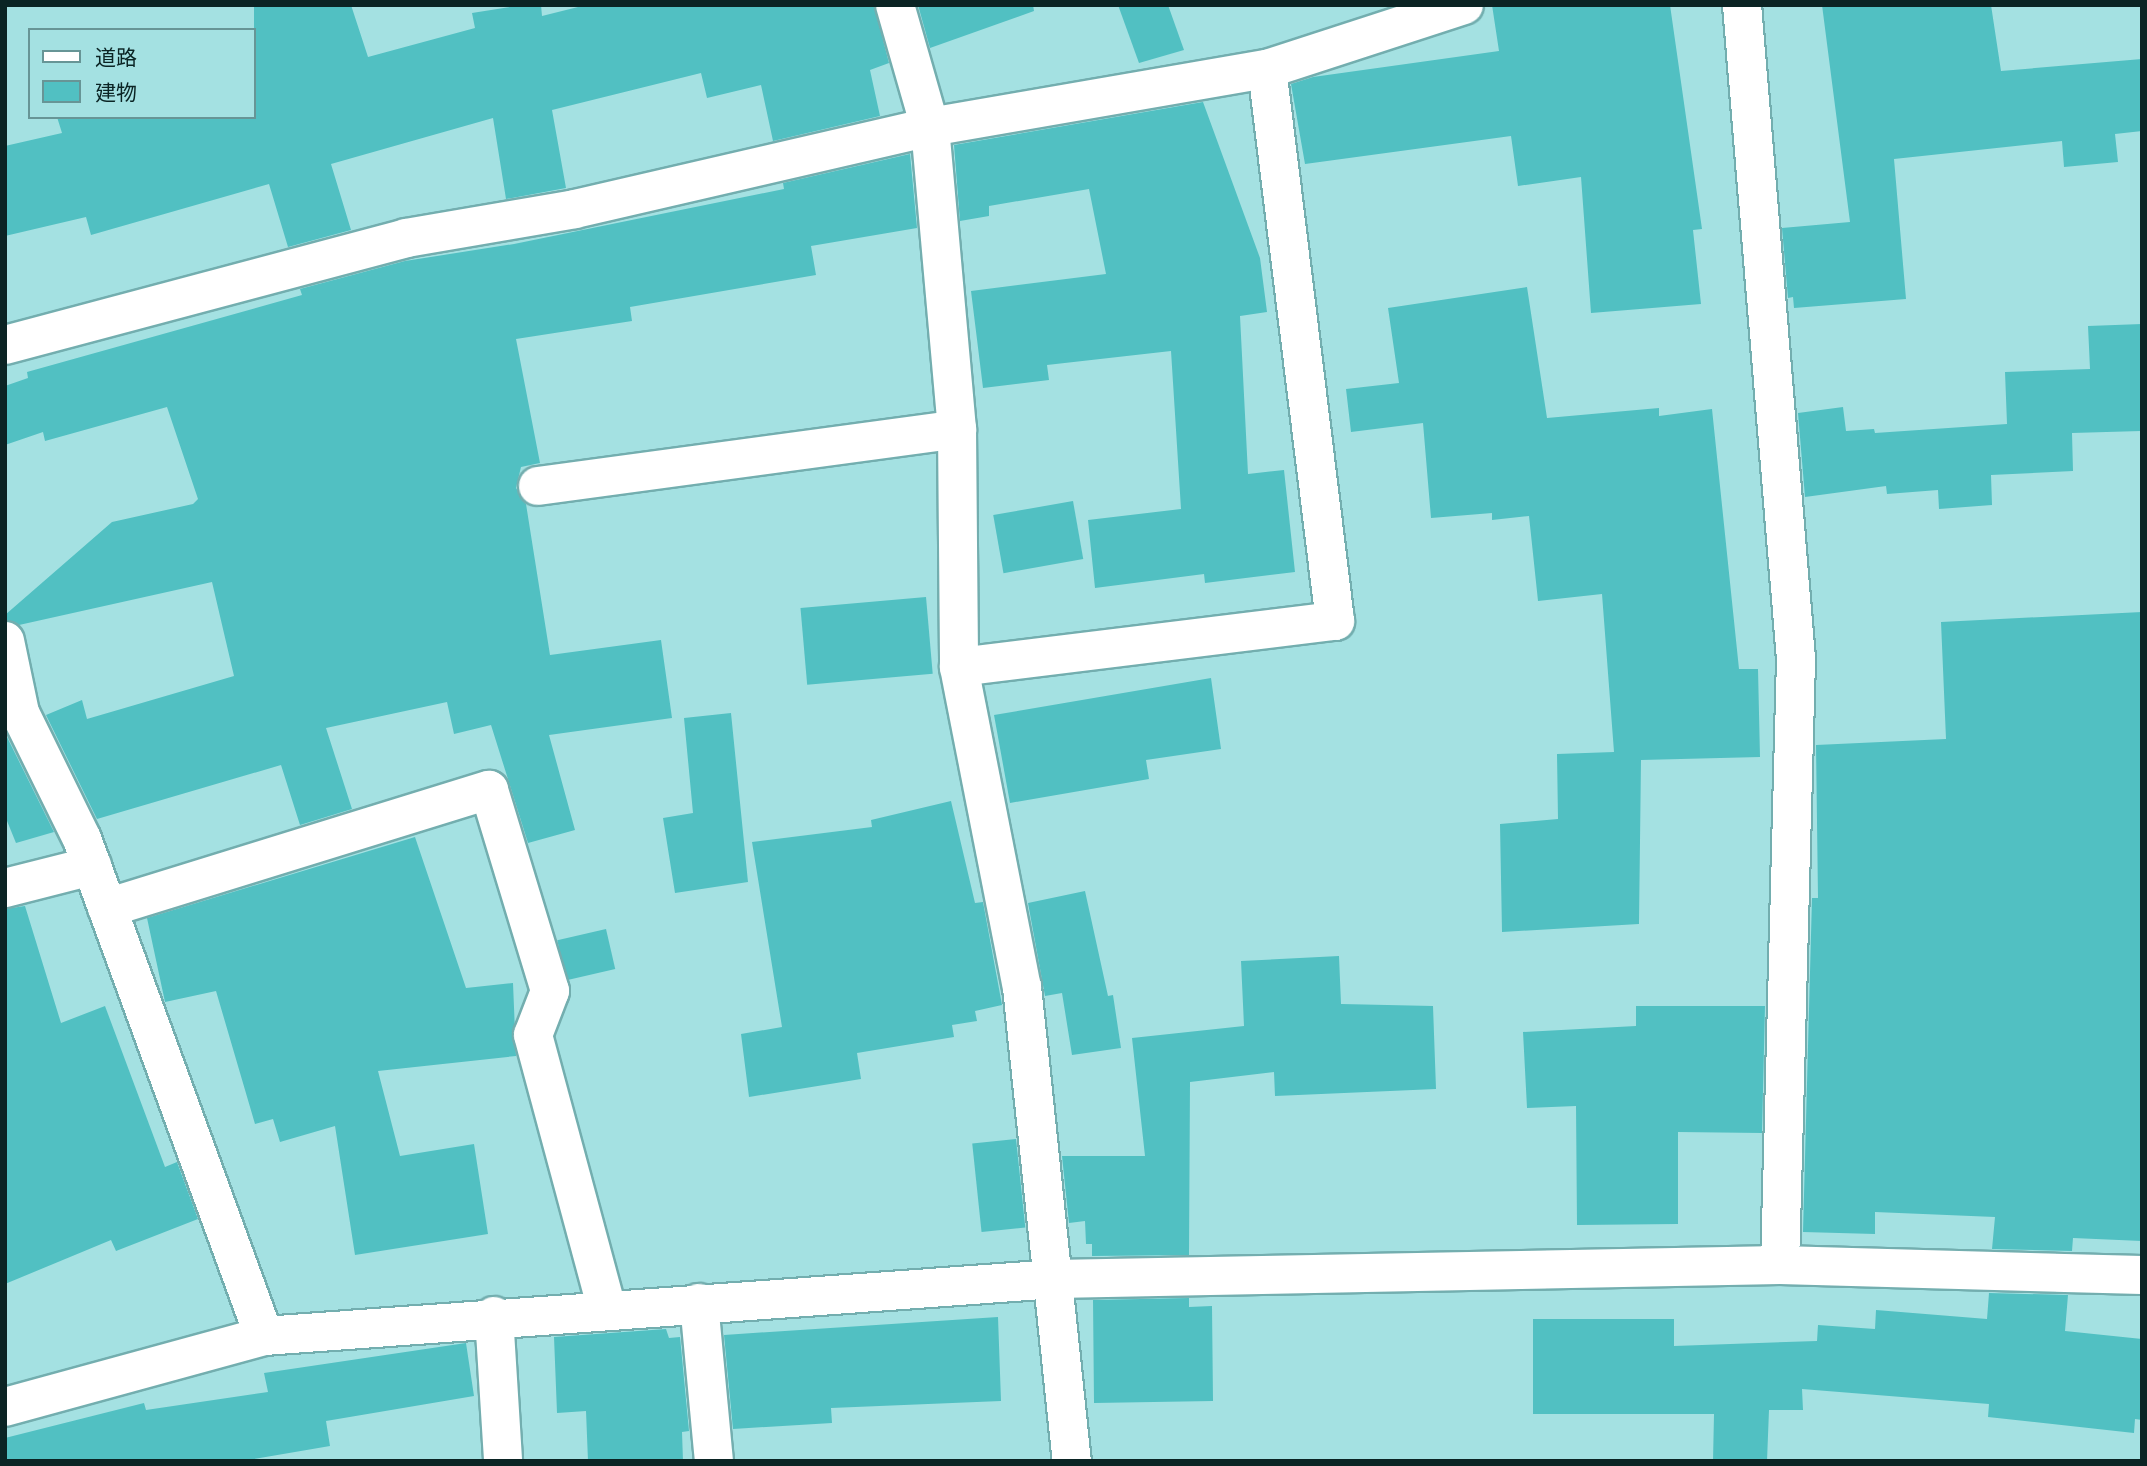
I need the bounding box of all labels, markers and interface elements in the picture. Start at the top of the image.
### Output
legend [28,28,256,119]
text: 道路 [95,43,137,73]
text: 建物 [95,78,137,108]

